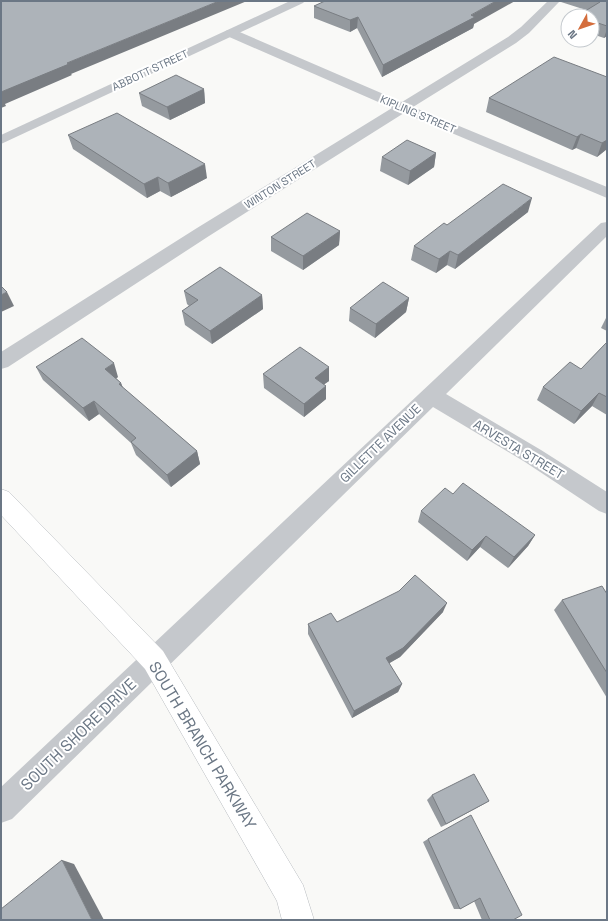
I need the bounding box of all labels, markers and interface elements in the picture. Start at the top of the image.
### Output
north arrow [560,8,600,48]
text: N [565,27,580,42]
street label: ABBOTT STREET [110,46,191,94]
street label: KIPLING STREET [378,92,458,136]
street label: WINTON STREET [242,156,319,212]
street label: GILLETTE AVENUE [336,400,425,486]
street label: ARVESTA STREET [470,416,568,483]
street label: SOUTH BRANCH PARKWAY [144,657,261,833]
street label: SOUTH SHORE DRIVE [16,674,141,795]

